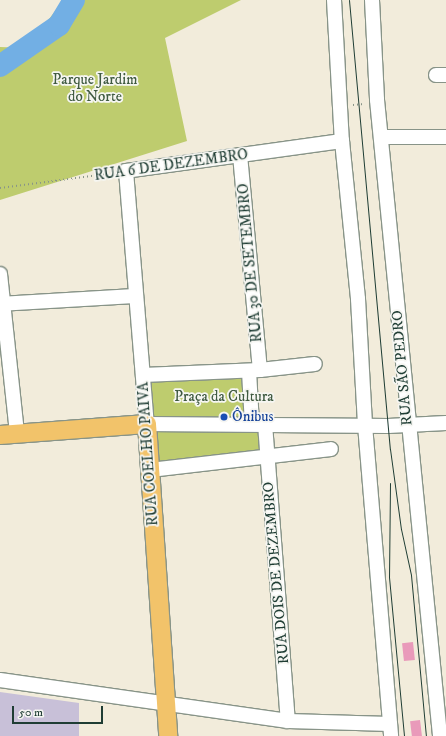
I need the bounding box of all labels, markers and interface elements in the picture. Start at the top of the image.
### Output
park label: Parque Jardim do Norte [53,70,137,105]
street label: RUA 6 DE DEZEMBRO [93,145,249,185]
street label: RUA 30 DE SETEMBRO [234,183,266,343]
street label: RUA SÃO PEDRO [388,310,416,426]
street label: RUA COELHO PAIVA [134,381,162,527]
park label: Praça da Cultura [174,388,274,406]
place label: Ônibus [232,408,274,426]
marker: Ônibus [219,412,229,422]
street label: RUA DOIS DE DEZEMBRO [259,481,293,665]
scale bar [14,698,105,724]
text: 50 m [19,705,43,720]

